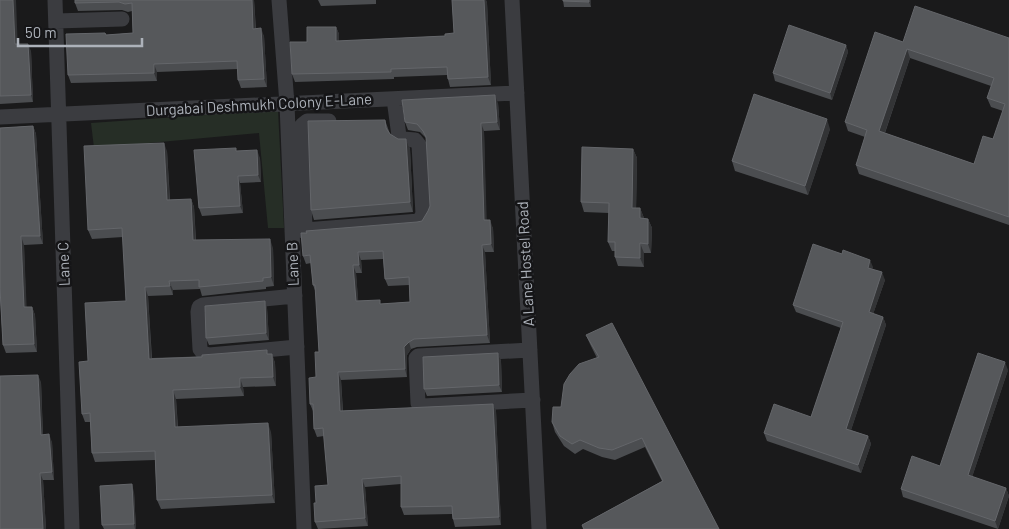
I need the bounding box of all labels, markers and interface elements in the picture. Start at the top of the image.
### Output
scale bar [18,15,141,47]
text: 50 m [25,23,57,41]
street label: Durgabai Deshmukh Colony E-Lane [146,89,372,119]
street label: A Lane Hostel Road [513,201,537,327]
street label: Lane B [282,241,302,287]
street label: Lane C [53,242,73,286]

